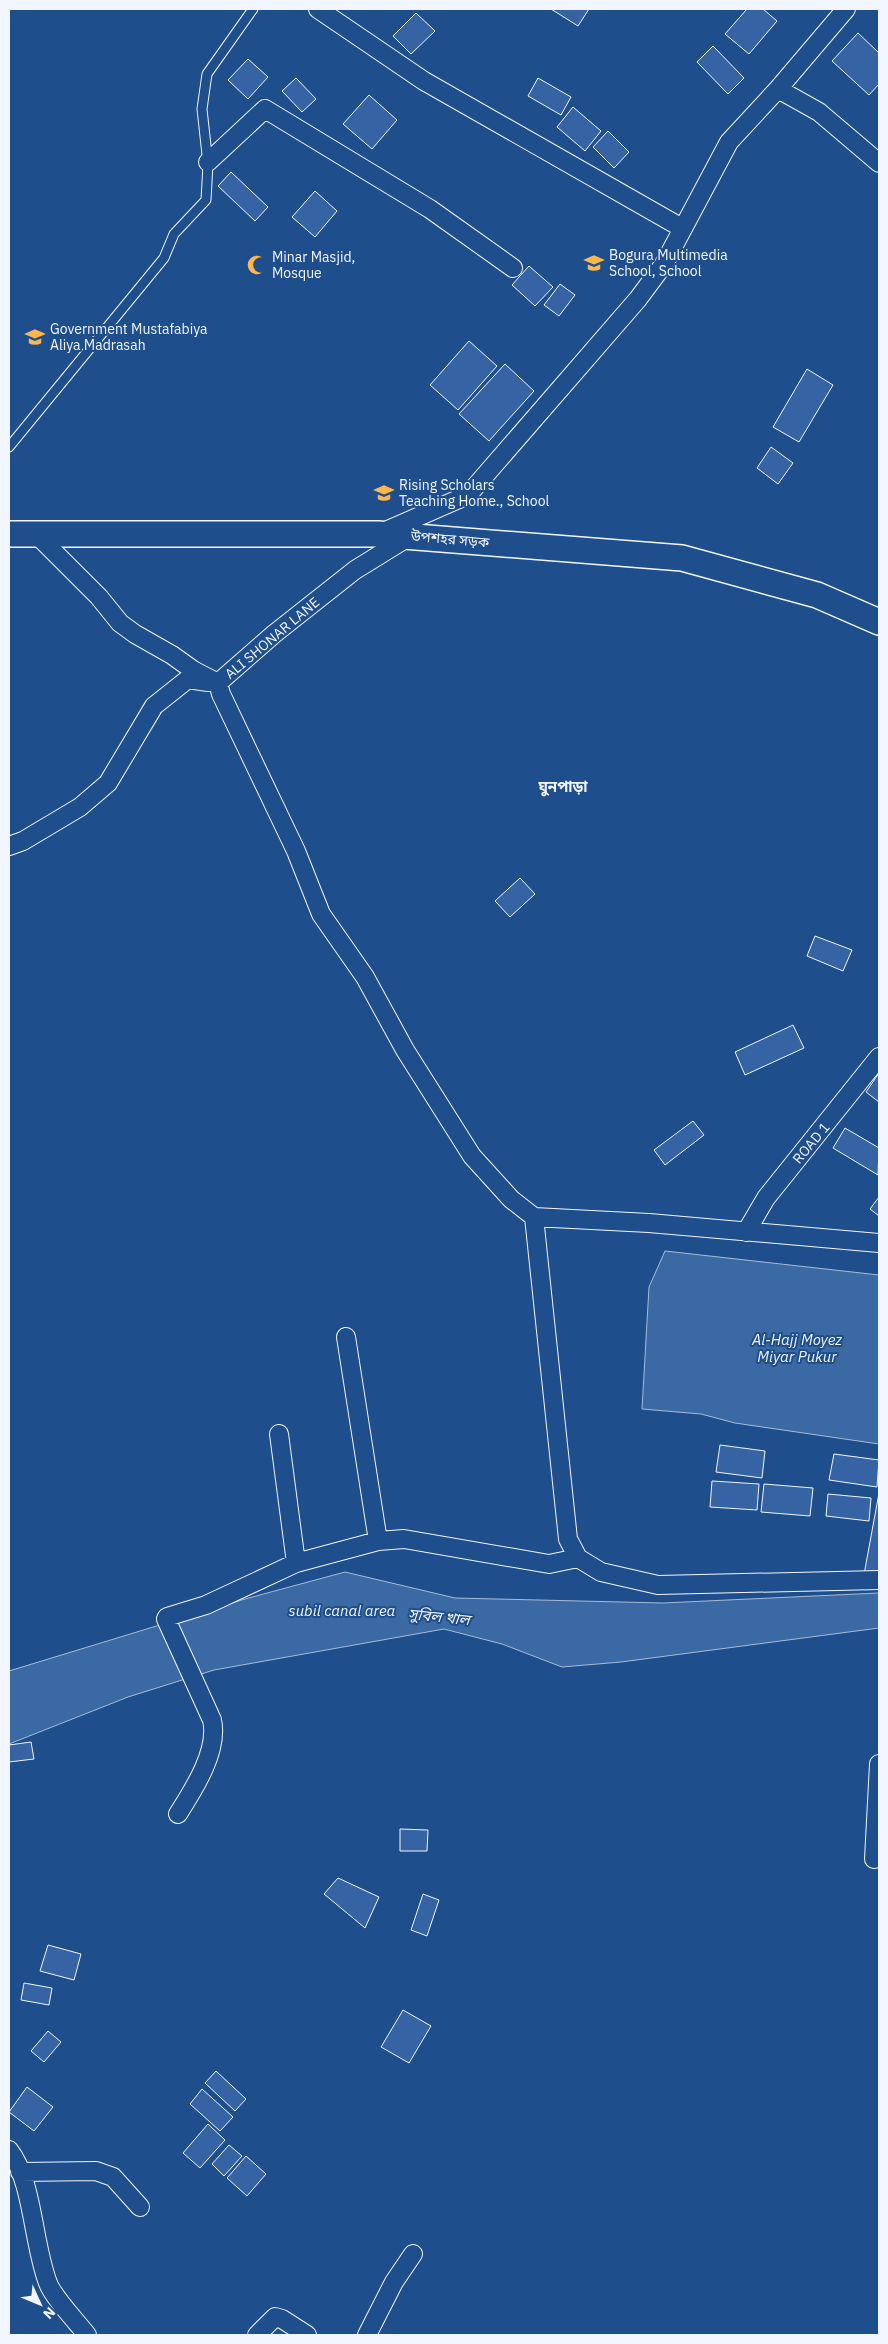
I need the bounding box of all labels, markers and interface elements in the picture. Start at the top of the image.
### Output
place label: Bogura Multimedia School, School [609,246,728,280]
place label: Minar Masjid, Mosque [272,248,355,282]
school or university icon: Bogura Multimedia School, School [583,252,605,274]
mosque icon: Minar Masjid, Mosque [246,254,268,276]
place label: Government Mustafabiya Aliya Madrasah [50,320,208,354]
school or university icon: Government Mustafabiya Aliya Madrasah [24,326,46,348]
place label: Rising Scholars Teaching Home., School [399,476,549,510]
school or university icon: Rising Scholars Teaching Home., School [373,482,395,504]
street label: উপশহর সড়ক [409,527,491,551]
street label: ALI SHONAR LANE [221,593,323,683]
district label: ঘুনপাড়া [537,777,588,797]
street label: ROAD 1 [788,1119,834,1167]
water label: Al-Hajj Moyez Miyar Pukur [751,1330,842,1366]
water label: subil canal area [289,1601,396,1620]
water label: সুবিল খাল [407,1604,474,1629]
north arrow [15,2279,65,2329]
text: N [39,2303,59,2323]

